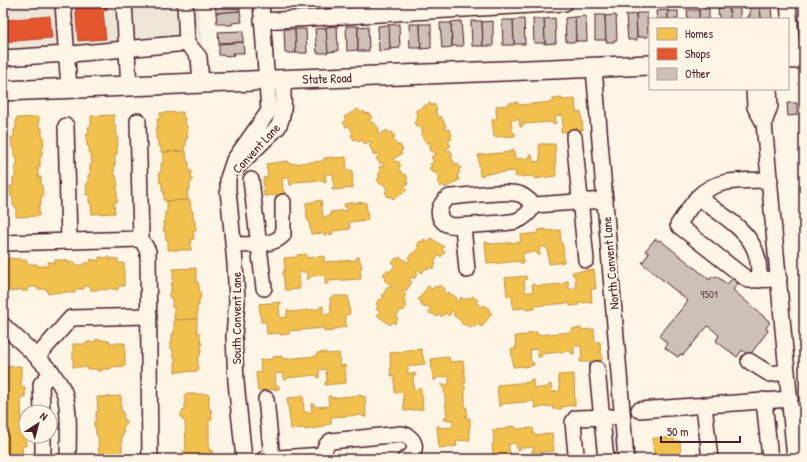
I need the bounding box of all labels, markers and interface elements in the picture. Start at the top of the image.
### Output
legend [649,18,789,90]
text: Homes [685,25,713,42]
text: Shops [685,45,711,62]
text: Other [685,65,711,82]
street label: State Road [302,68,352,88]
street label: Convent Lane [228,119,284,177]
street label: North Convent Lane [597,216,623,310]
street label: South Convent Lane [227,272,245,364]
house number: 9501 [700,287,718,301]
north arrow [18,404,58,444]
text: N [37,409,50,423]
scale bar [661,418,740,444]
text: 50 m [667,423,688,440]

